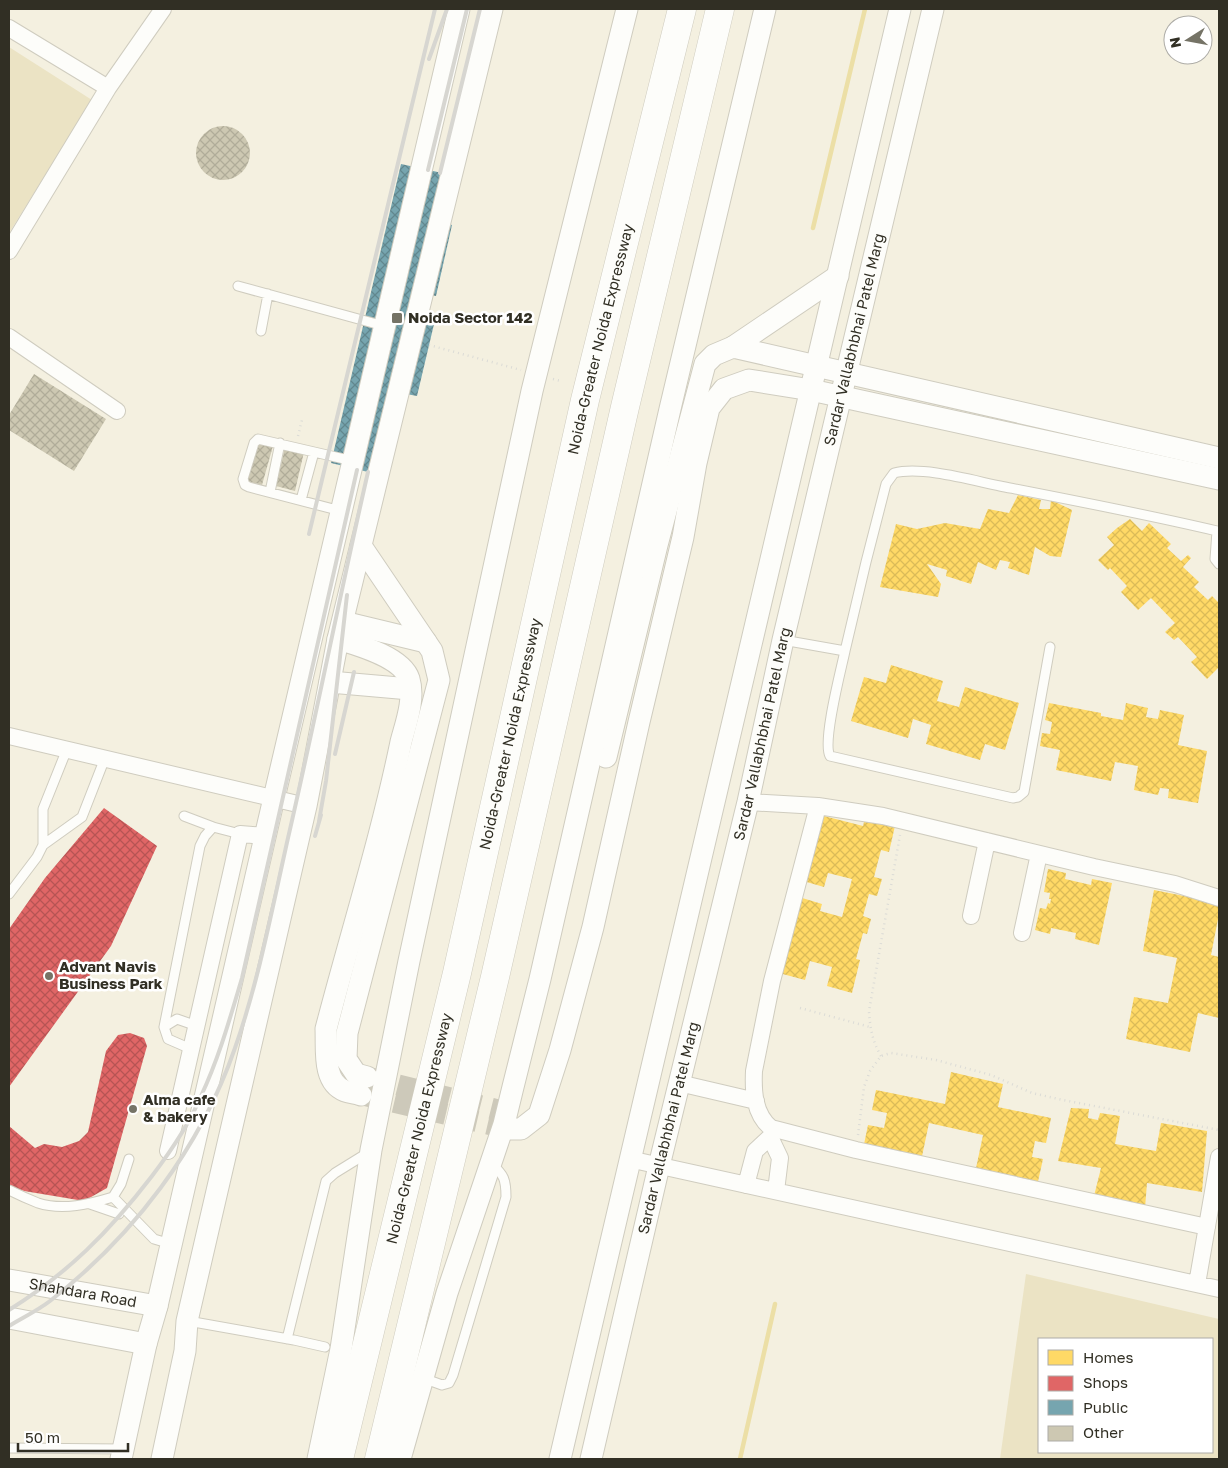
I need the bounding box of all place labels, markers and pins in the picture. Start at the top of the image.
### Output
place label: Noida Sector 142 [408,308,533,326]
marker: Noida Sector 142 [390,311,404,325]
place label: Advant Navis Business Park [59,957,163,992]
marker: Advant Navis Business Park [43,970,55,982]
place label: Alma cafe & bakery [143,1090,216,1125]
marker: Alma cafe & bakery [127,1103,139,1115]

